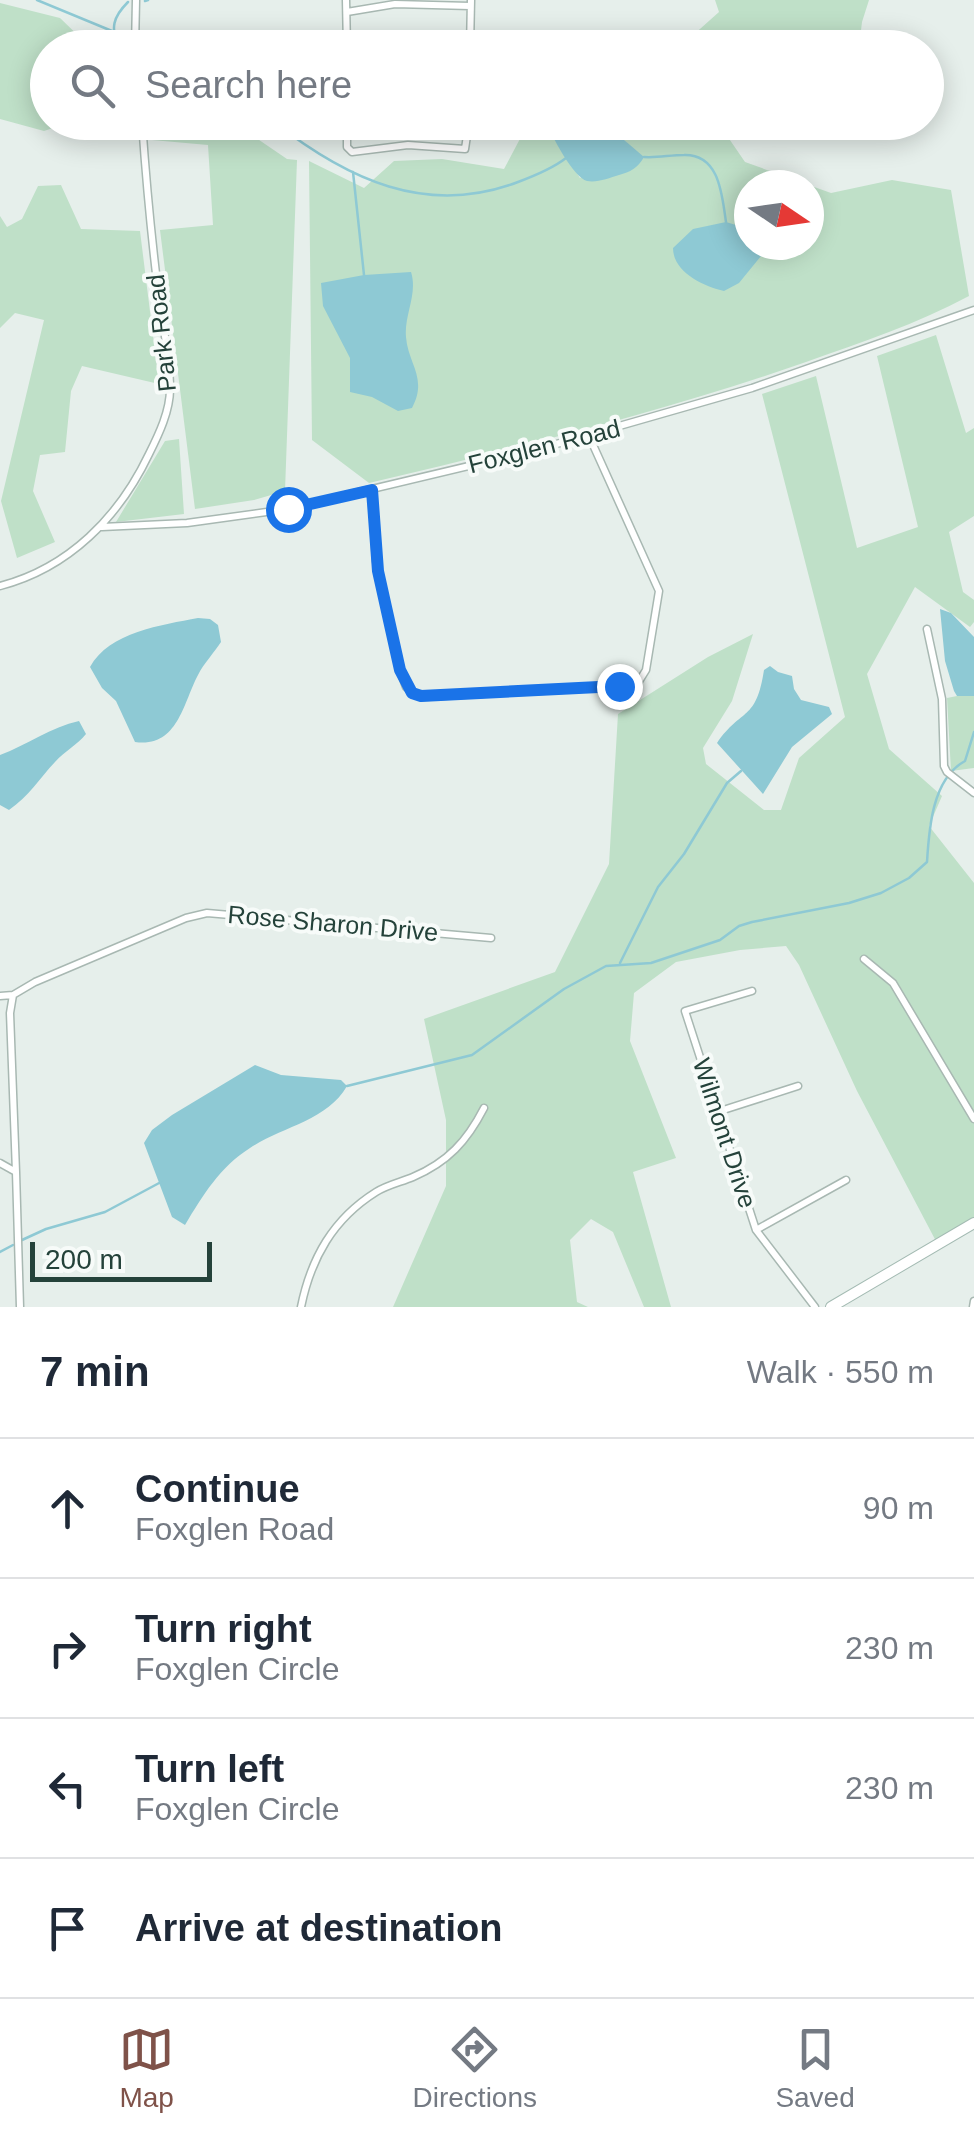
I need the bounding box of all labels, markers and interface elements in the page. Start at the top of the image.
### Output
search box [30,30,944,140]
icon: search [65,58,120,113]
text: Search here [145,64,352,106]
north arrow [734,170,824,260]
street label: Park Road [141,273,181,393]
street label: Foxglen Road [465,414,623,478]
route start [266,487,312,533]
route end [597,664,643,710]
street label: Rose Sharon Drive [227,900,439,946]
street label: Wilmont Drive [688,1055,762,1211]
scale bar [30,1237,212,1282]
text: 200 m [45,1244,123,1275]
text: 7 min [40,1348,150,1395]
text: Walk · 550 m [747,1354,934,1390]
text: Continue [135,1468,300,1510]
icon: ahead [40,1481,95,1536]
text: 90 m [863,1490,934,1526]
text: Foxglen Road [135,1511,334,1547]
text: Turn right [135,1608,312,1650]
icon: right [40,1621,95,1676]
text: 230 m [845,1630,934,1666]
text: Foxglen Circle [135,1651,340,1687]
text: Turn left [135,1748,284,1790]
icon: left [40,1761,95,1816]
text: 230 m [845,1770,934,1806]
text: Foxglen Circle [135,1791,340,1827]
icon: arrive [40,1901,95,1956]
text: Arrive at destination [135,1907,502,1949]
tab: Map [119,2022,174,2114]
tab: Directions [413,2022,537,2114]
tab: Saved [775,2022,855,2114]

